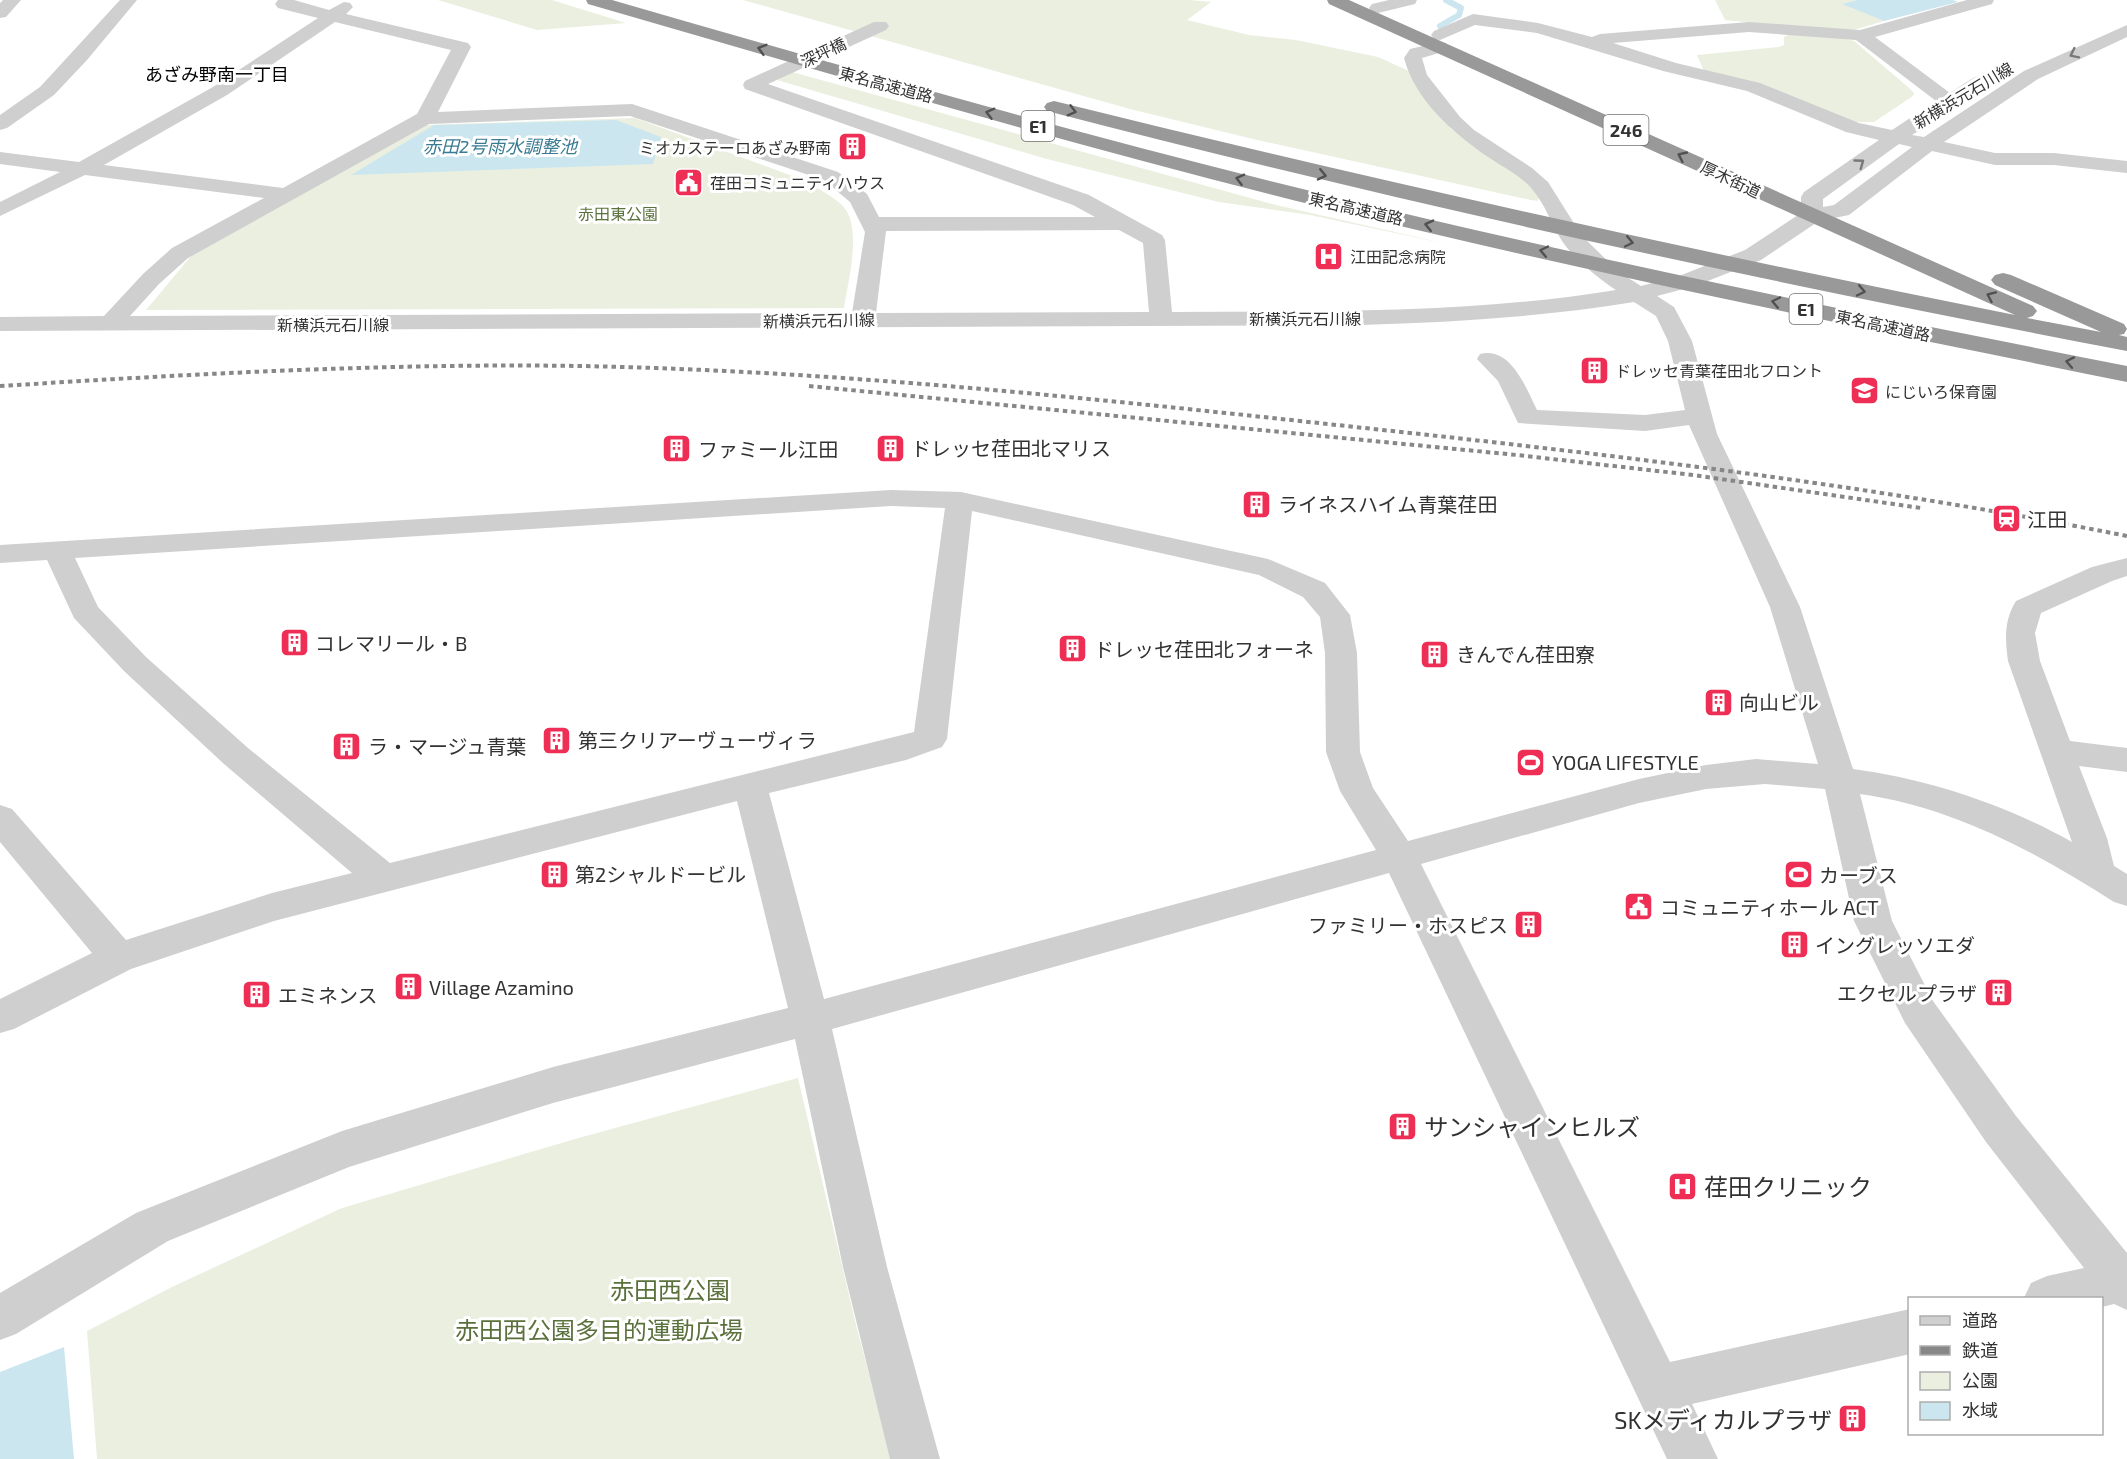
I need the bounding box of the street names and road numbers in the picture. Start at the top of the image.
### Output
street label: 深坪橋 [797,33,849,71]
street label: 新横浜元石川線 [1910,58,2016,132]
street label: 東名高速道路 [837,62,935,106]
road number: E1 [1022,111,1054,141]
road number: 246 [1604,115,1648,145]
street label: 厚木街道 [1698,157,1764,201]
street label: 東名高速道路 [1307,188,1405,228]
road number: E1 [1790,294,1822,324]
street label: 東名高速道路 [1834,306,1932,344]
street label: 新横浜元石川線 [1249,309,1361,328]
street label: 新横浜元石川線 [763,310,875,330]
street label: 新横浜元石川線 [277,315,389,334]

